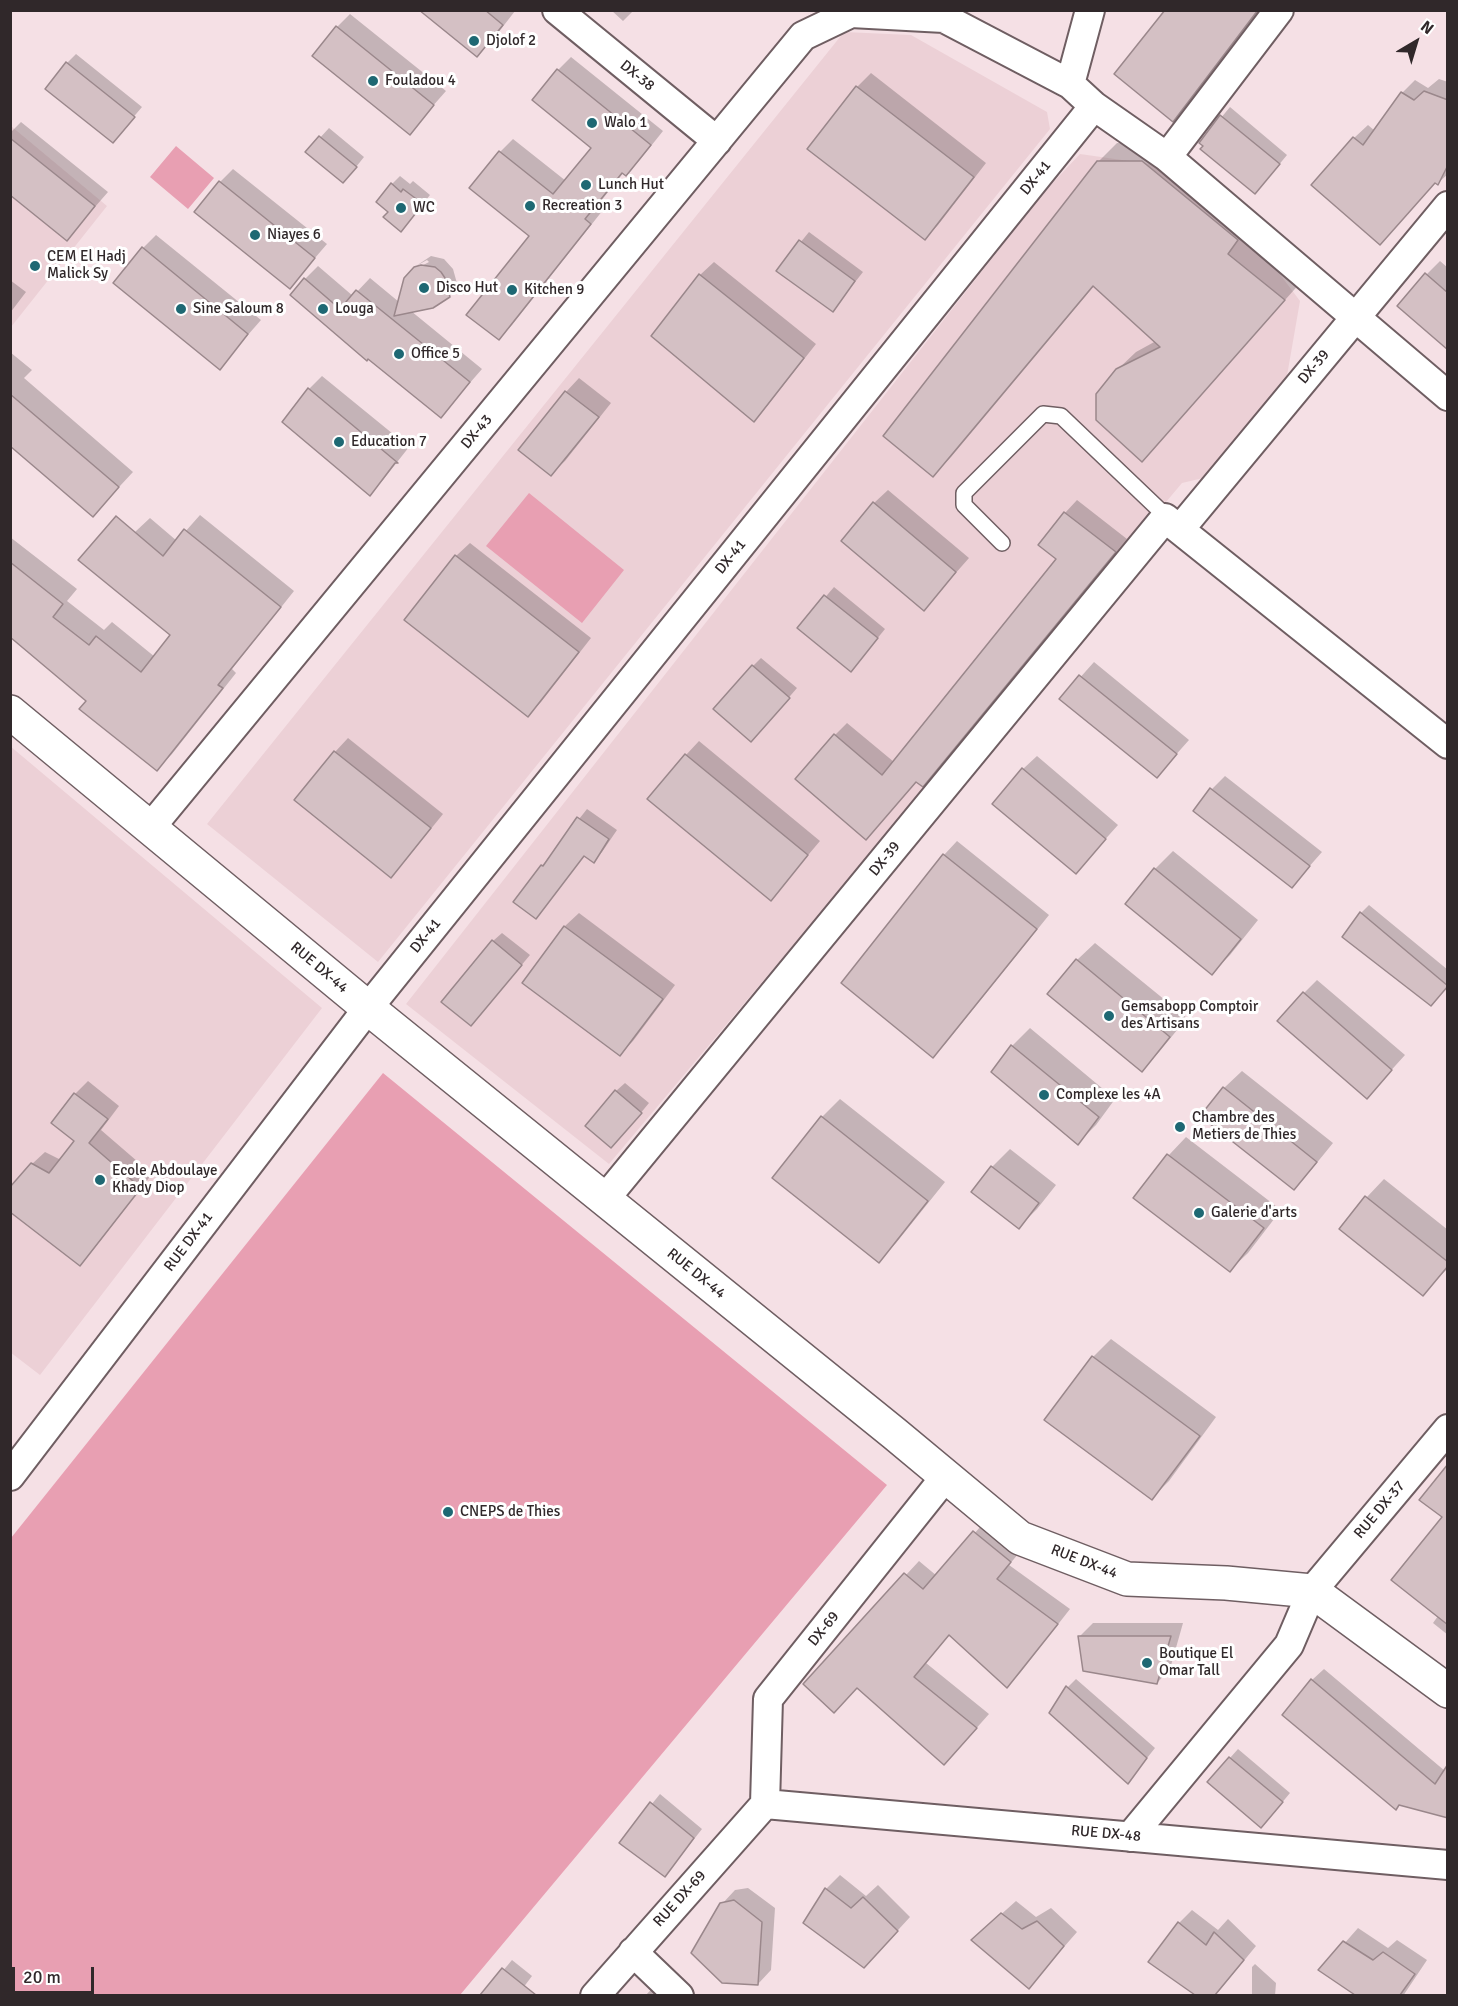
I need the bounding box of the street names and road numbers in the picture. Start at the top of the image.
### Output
street label: DX-38 [616,57,658,95]
street label: DX-41 [1017,157,1055,199]
street label: DX-39 [1294,346,1334,388]
street label: DX-43 [457,411,497,453]
street label: DX-41 [712,536,750,578]
street label: DX-39 [866,838,904,880]
street label: DX-41 [407,915,445,957]
street label: RUE DX-44 [286,939,352,997]
street label: RUE DX-41 [161,1209,217,1275]
street label: RUE DX-44 [663,1245,729,1303]
street label: RUE DX-37 [1351,1477,1409,1543]
street label: RUE DX-44 [1048,1541,1120,1583]
street label: DX-69 [805,1608,843,1650]
street label: RUE DX-48 [1070,1822,1142,1846]
street label: RUE DX-69 [650,1867,710,1931]

